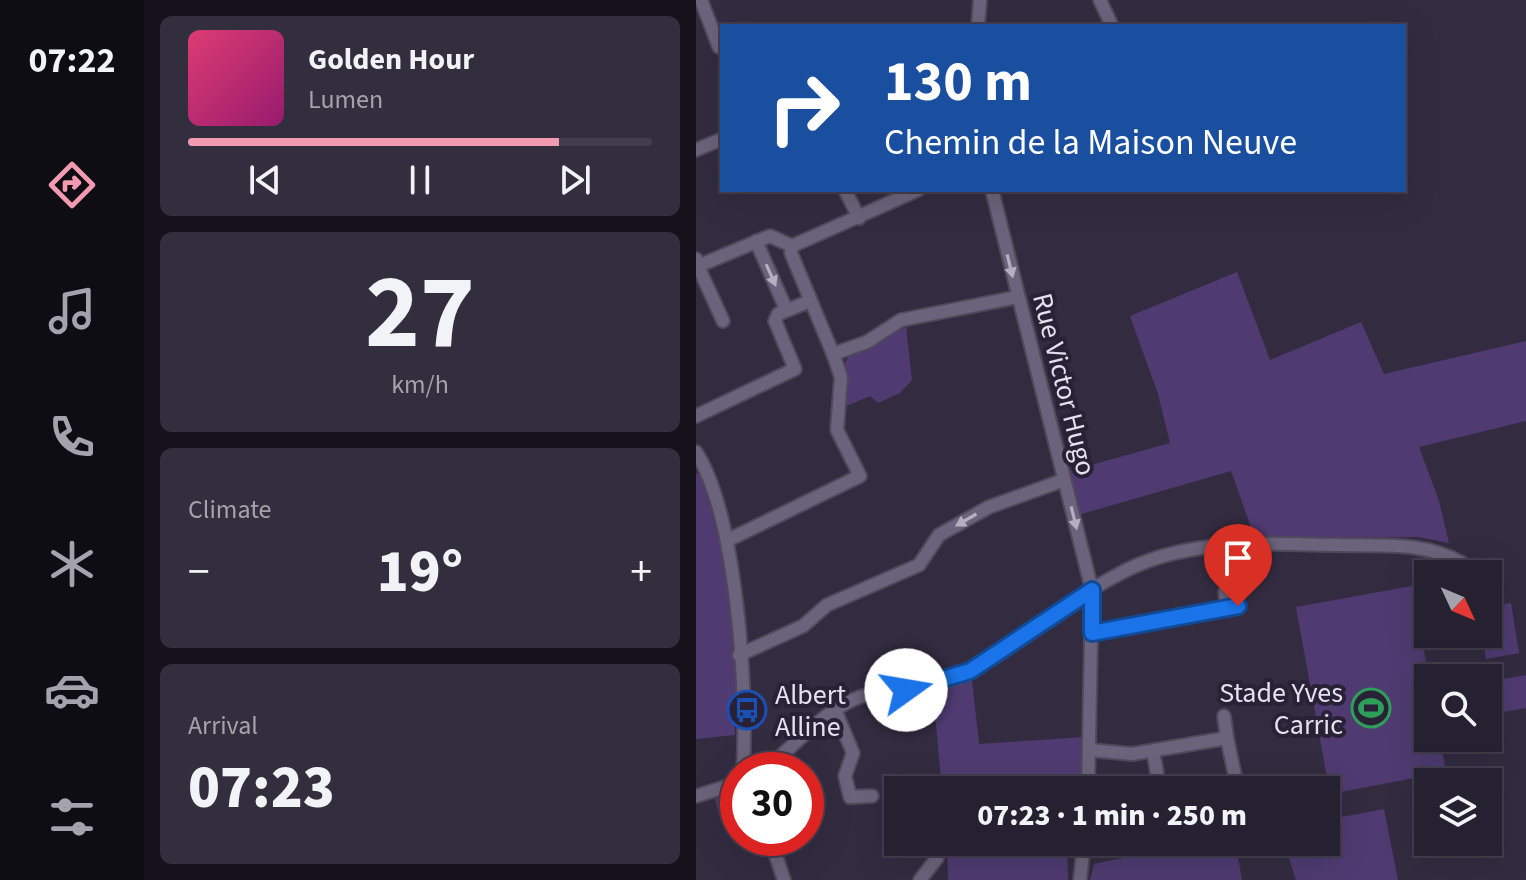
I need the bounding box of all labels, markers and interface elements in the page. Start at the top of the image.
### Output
text: 07:22 [29,35,115,86]
text: Golden Hour [308,38,474,81]
text: 130 m [884,43,1032,122]
icon: right [752,56,856,160]
text: Lumen [308,81,383,118]
text: Chemin de la Maison Neuve [884,117,1297,168]
icon: directions [44,157,100,213]
icon: previous [243,158,287,202]
icon: pause [398,158,442,202]
icon: next [553,158,597,202]
text: 27 [365,240,475,388]
one-way arrow [1005,253,1017,278]
one-way arrow [764,264,778,287]
icon: music [44,283,100,339]
street label: Rue Victor Hugo [1022,289,1106,480]
text: km/h [391,366,449,403]
icon: phone [44,409,100,465]
text: Climate [188,491,272,528]
one-way arrow [1068,505,1080,530]
one-way arrow [955,513,977,527]
pin [1204,524,1272,606]
text: 19° [377,530,463,615]
icon: climate [44,536,100,592]
icon: arrive [1216,536,1260,580]
text: − [188,541,210,604]
text: + [630,541,652,604]
north arrow [1414,560,1502,648]
map controls [1414,560,1502,856]
position arrow [864,648,948,732]
icon: car [44,662,100,718]
button: search [1414,664,1502,752]
place label: Stade Yves Carric [1219,673,1343,745]
place label: Albert Alline [775,675,846,747]
sports icon: Stade Yves Carric [1350,687,1392,729]
bus stop icon: Albert Alline [726,689,768,731]
text: Arrival [188,707,258,744]
text: 07:23 [188,746,335,831]
speed limit sign: 30 [720,752,824,856]
button: layers [1414,768,1502,856]
icon: filters [44,789,100,845]
text: 07:23 · 1 min · 250 m [977,794,1247,837]

